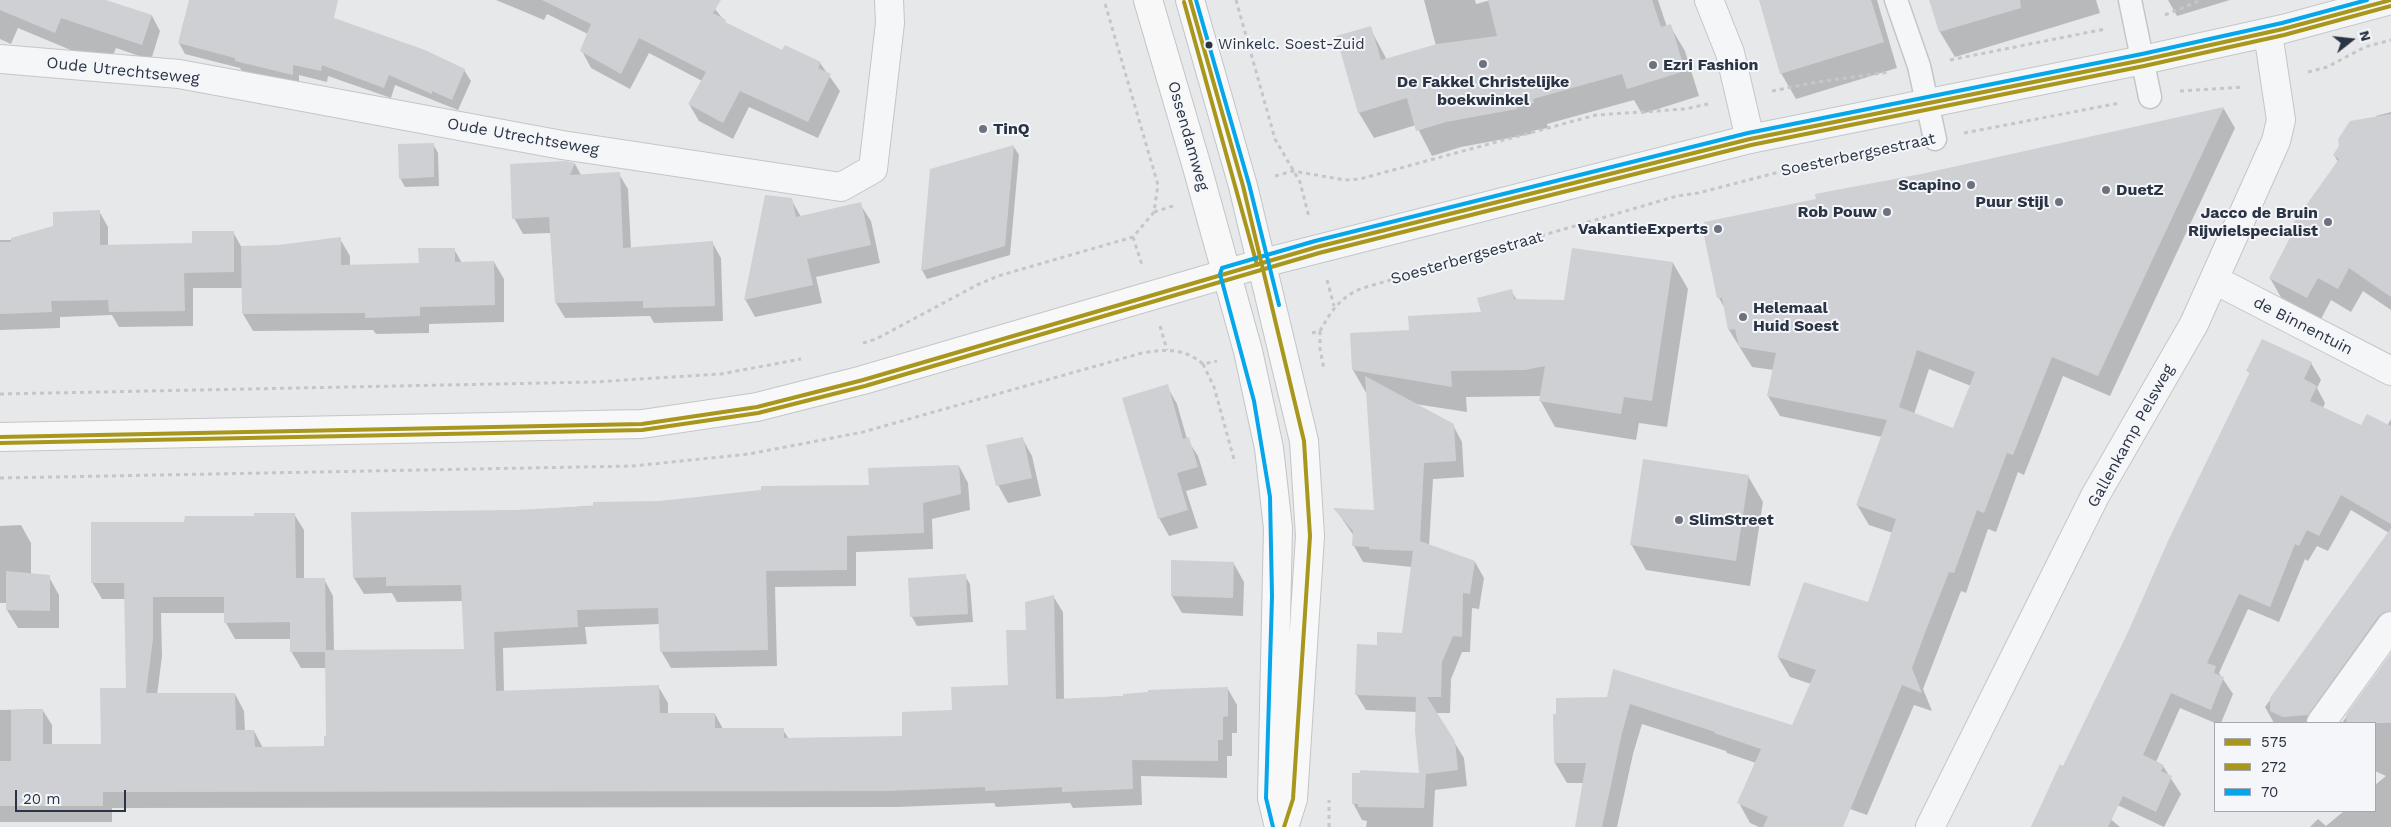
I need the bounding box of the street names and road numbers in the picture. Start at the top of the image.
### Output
street label: Oude Utrechtseweg [45,53,201,89]
street label: Ossendamweg [1163,79,1213,193]
street label: Oude Utrechtseweg [446,114,600,160]
street label: Soesterbergsestraat [1779,129,1937,181]
street label: Soesterbergsestraat [1389,227,1545,289]
street label: de Binnentuin [2250,293,2356,359]
street label: Gallenkamp Pelsweg [2084,361,2178,511]

